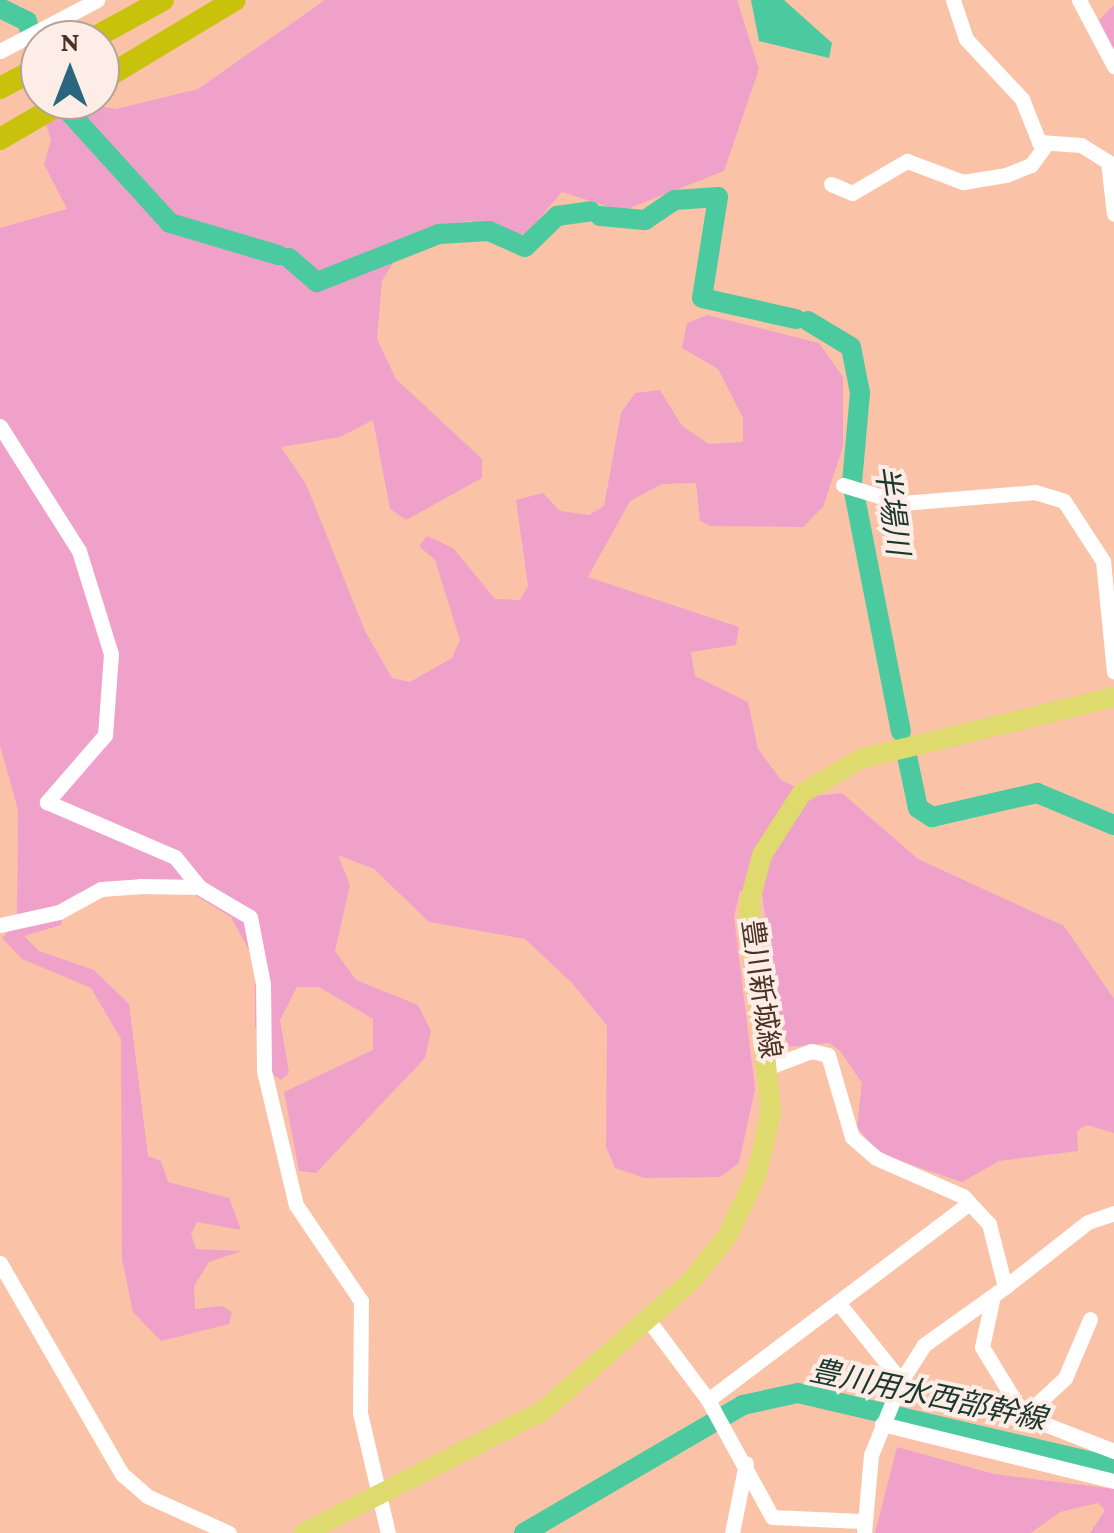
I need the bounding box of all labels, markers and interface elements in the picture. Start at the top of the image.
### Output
north arrow [20,20,120,120]
text: N [60,26,80,57]
water label: 半場川 [868,463,916,557]
street label: 豊川新城線 [735,917,787,1061]
water label: 豊川用水西部幹線 [807,1352,1049,1438]

